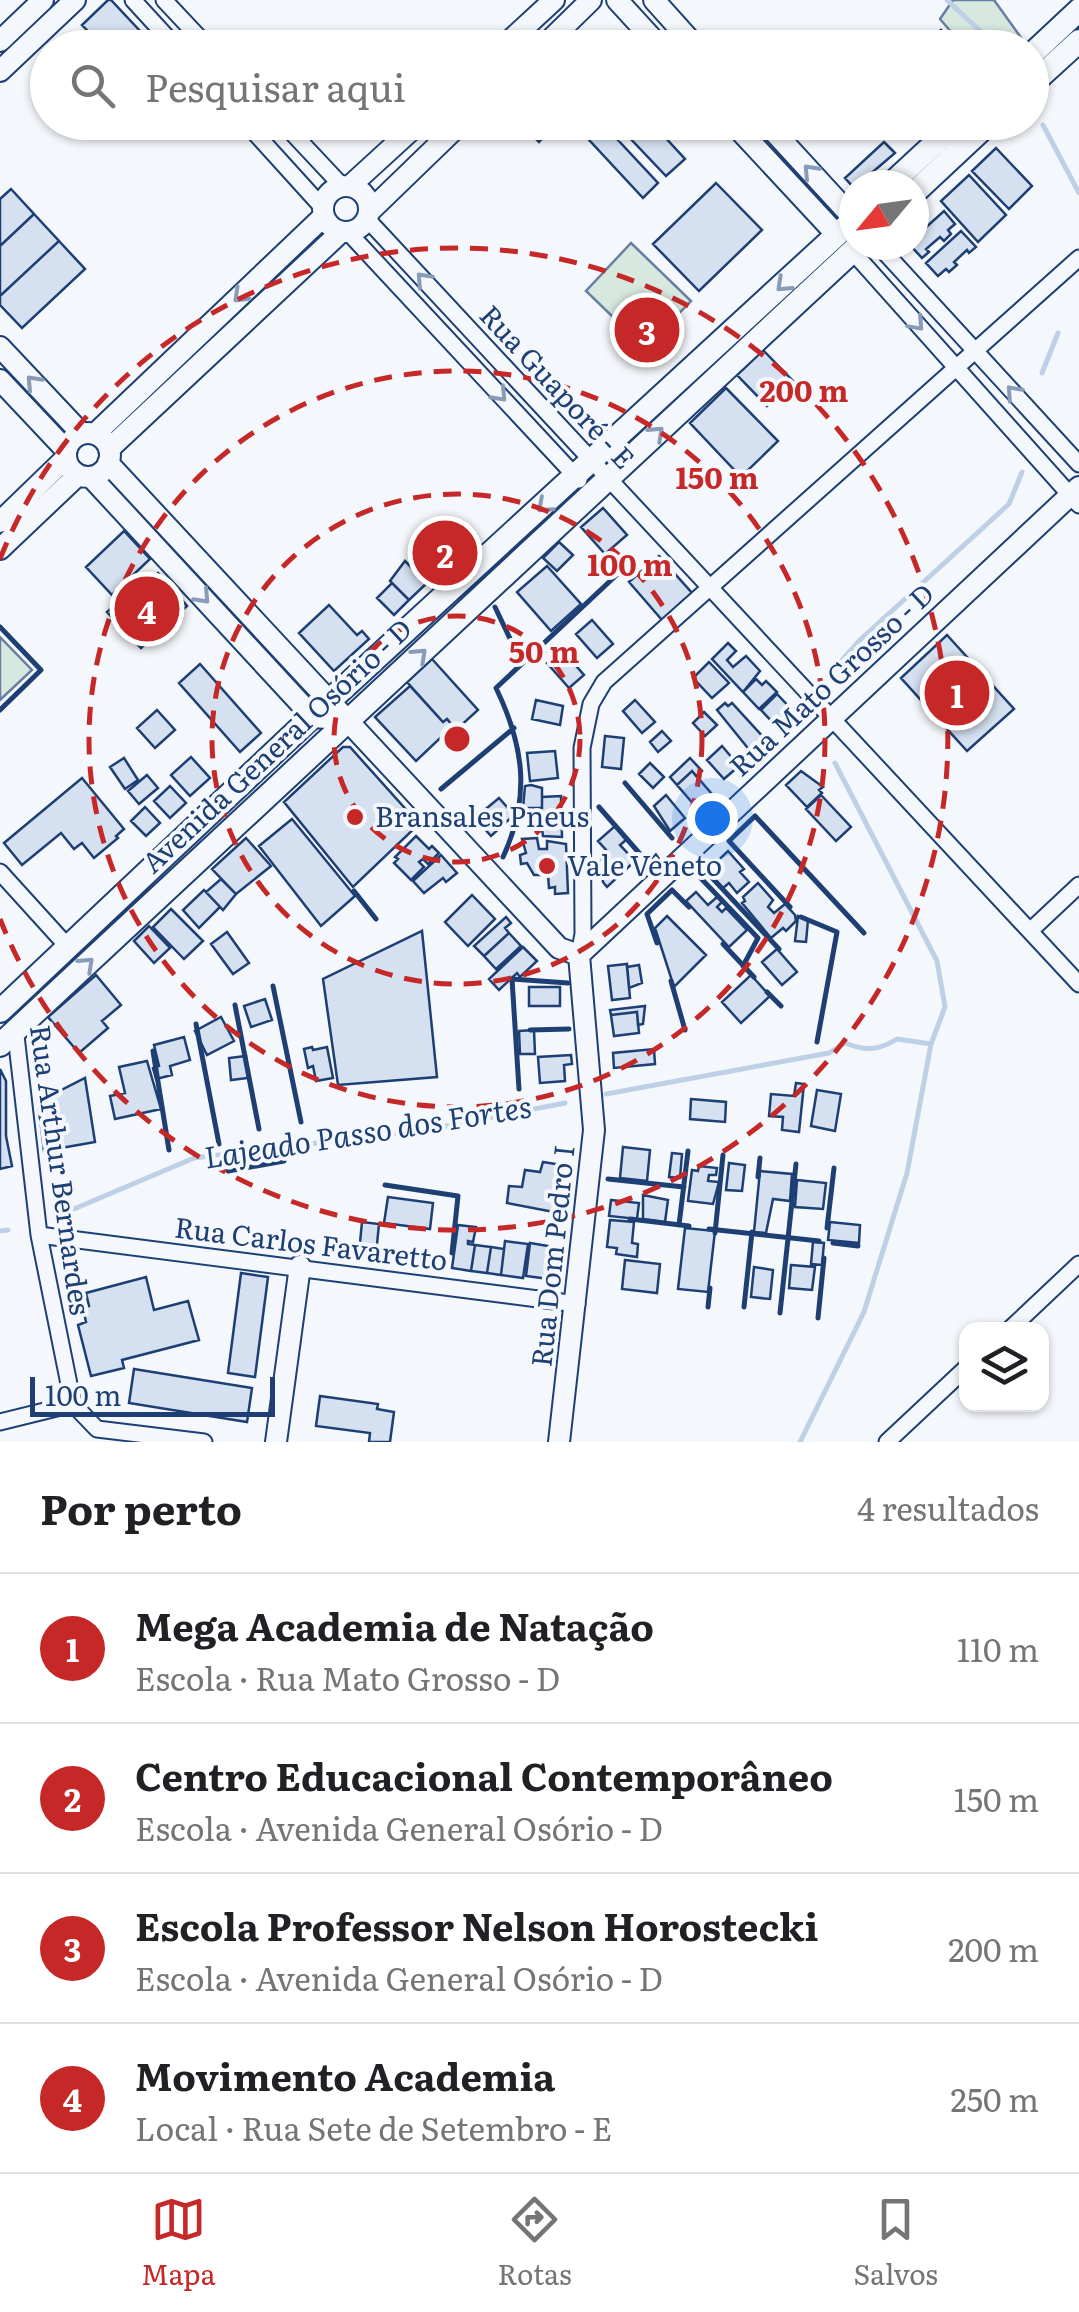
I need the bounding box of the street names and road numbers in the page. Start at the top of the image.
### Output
street label: Rua Guaporé - E [471,294,646,477]
street label: Rua Mato Grosso - D [719,572,942,785]
street label: Avenida General Osório - D [131,608,420,882]
street label: Rua Arthur Bernardes [21,1022,103,1317]
street label: Rua Dom Pedro I [518,1143,584,1369]
street label: Rua Carlos Favaretto [172,1204,450,1280]

